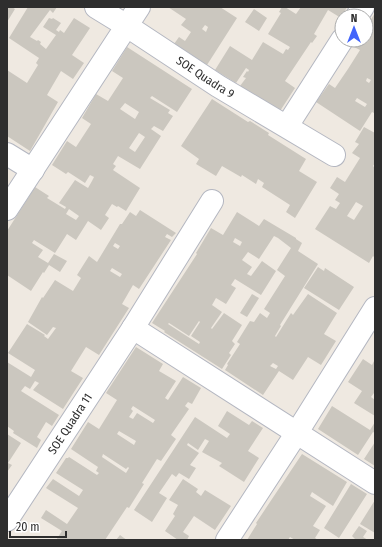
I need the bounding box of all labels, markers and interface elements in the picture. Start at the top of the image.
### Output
north arrow [334,8,374,48]
text: N [351,12,357,25]
street label: SOE Quadra 9 [174,53,237,101]
street label: SOE Quadra 11 [45,391,95,457]
scale bar [10,513,66,539]
text: 20 m [16,520,40,534]

